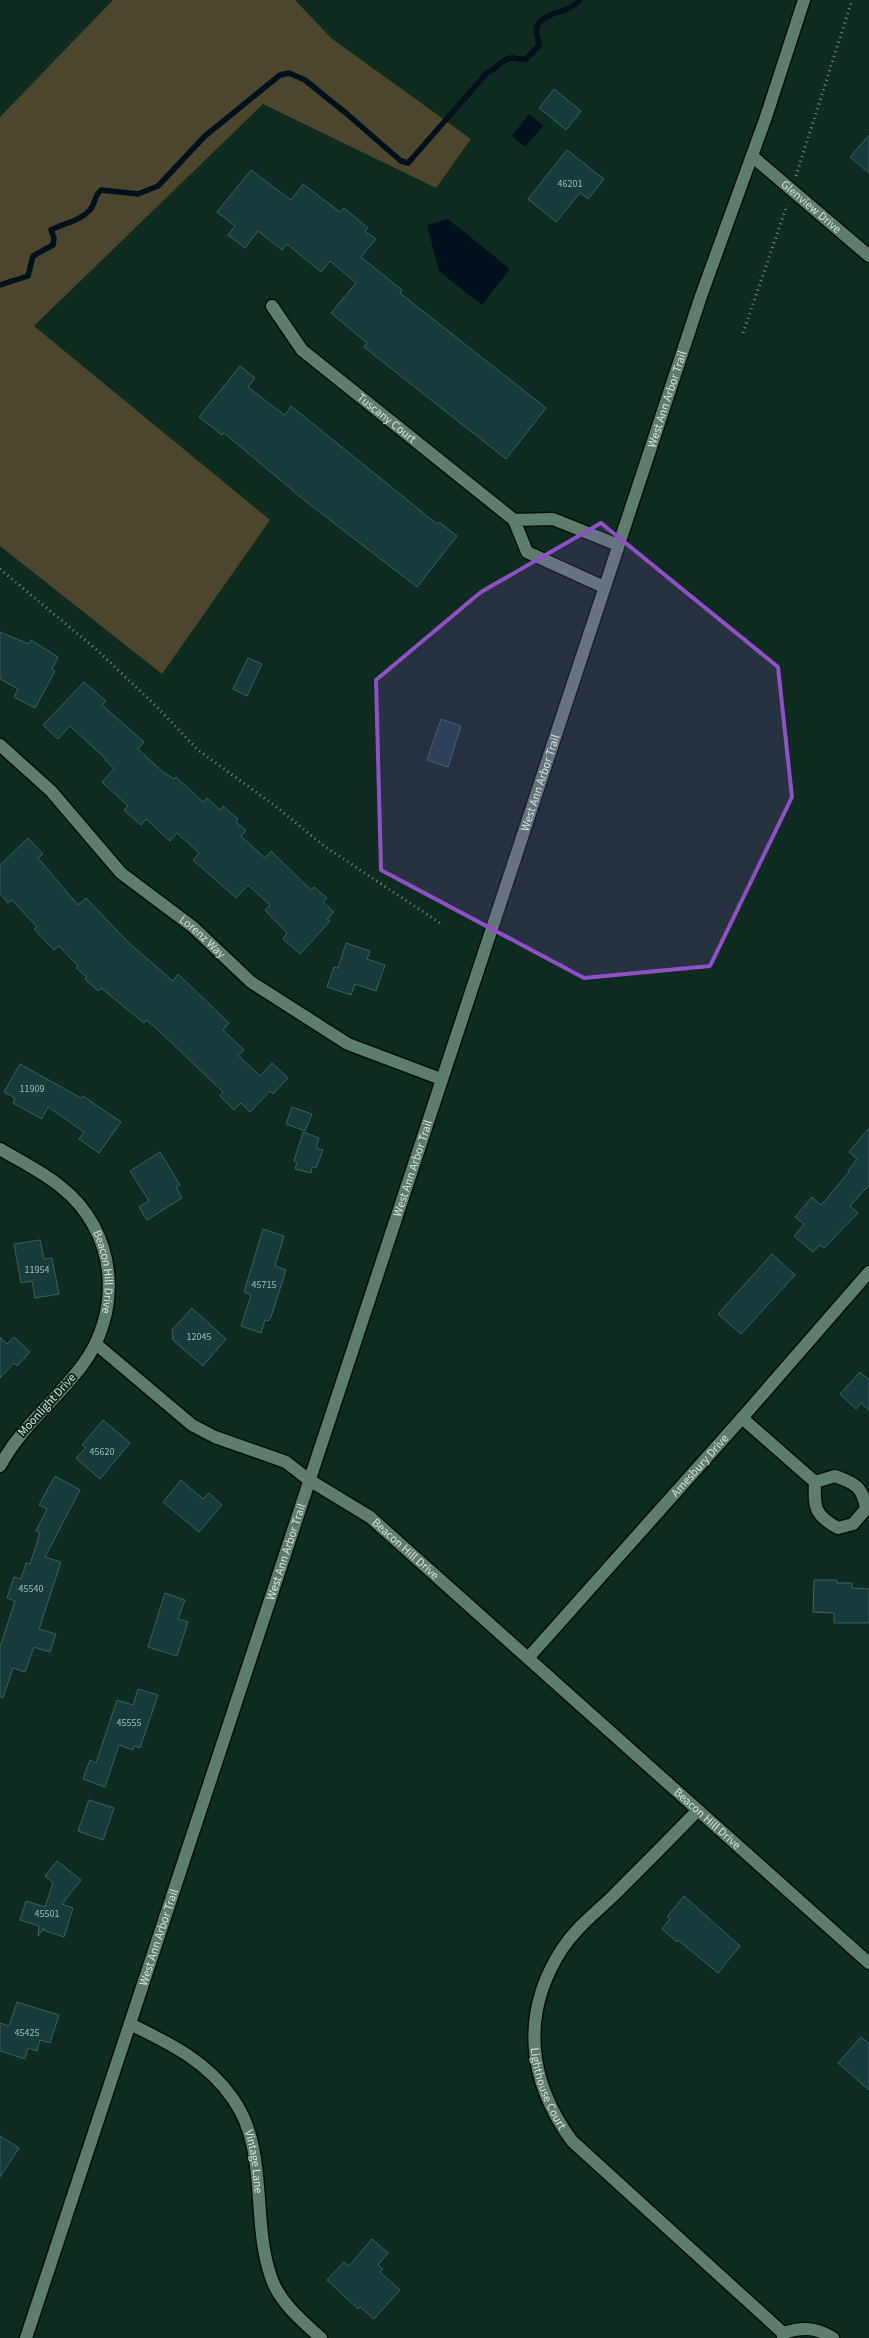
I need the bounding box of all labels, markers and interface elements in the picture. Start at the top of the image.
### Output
street label: Glenview Drive [777,176,845,237]
house number: 46201 [558,177,582,191]
street label: West Ann Arbor Trail [643,349,691,450]
street label: Tuscany Court [354,389,420,447]
street label: West Ann Arbor Trail [516,732,564,833]
street label: Lorenz Way [176,911,230,962]
house number: 11909 [20,1082,44,1096]
street label: West Ann Arbor Trail [389,1118,437,1219]
street label: Beacon Hill Drive [89,1227,117,1315]
house number: 11954 [25,1263,49,1277]
house number: 45715 [252,1278,276,1292]
house number: 12045 [187,1330,211,1344]
street label: Moonlight Drive [14,1370,80,1440]
street label: Amesbury Drive [667,1430,732,1501]
house number: 45620 [90,1445,114,1459]
street label: West Ann Arbor Trail [262,1501,310,1602]
street label: Beacon Hill Drive [368,1514,443,1583]
house number: 45540 [19,1582,43,1596]
house number: 45555 [117,1716,141,1730]
street label: Beacon Hill Drive [670,1784,745,1853]
street label: West Ann Arbor Trail [135,1887,182,1988]
house number: 45501 [35,1907,59,1921]
house number: 45425 [15,2026,39,2040]
street label: Lighthouse Court [526,2047,571,2133]
street label: Vintage Lane [240,2128,267,2194]

